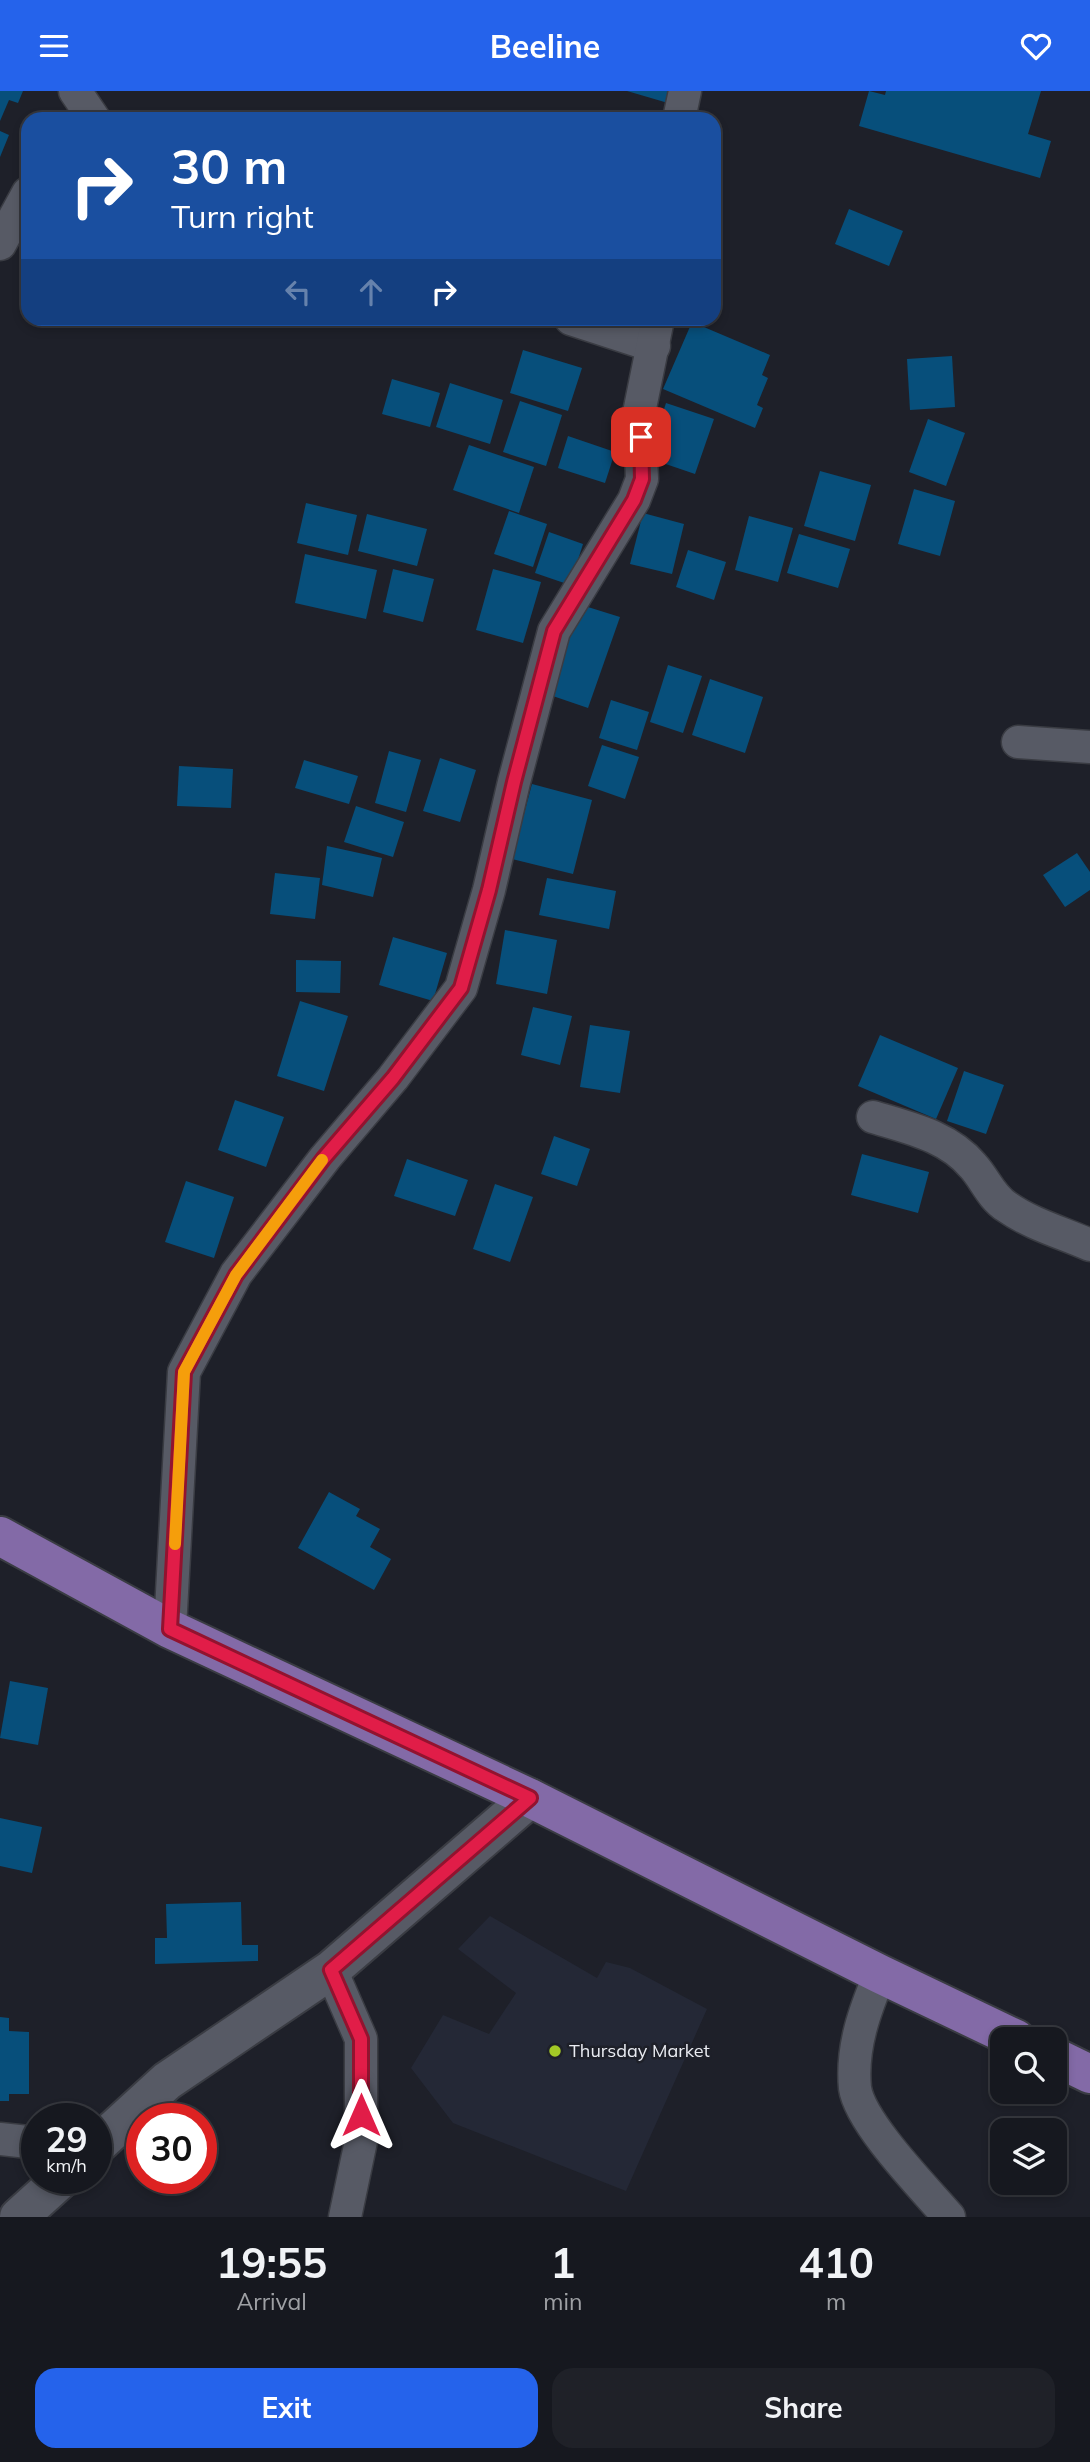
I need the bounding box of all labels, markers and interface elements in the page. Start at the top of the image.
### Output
text: Beeline [490,26,600,66]
icon: menu [35,27,73,65]
icon: heart [1017,27,1055,65]
text: 30 m [171,135,287,196]
icon: right [56,140,147,231]
text: Turn right [171,196,314,236]
icon: left [279,273,317,311]
icon: ahead [352,273,390,311]
icon: right [425,273,463,311]
pin [611,407,671,467]
icon: arrive [622,418,660,456]
map controls [990,2027,1067,2195]
button: search [990,2027,1067,2104]
place label: Thursday Market [569,2039,710,2062]
marker: Thursday Market [547,2043,563,2059]
position arrow [324,2078,398,2152]
speed limit sign: 30 [126,2103,217,2194]
text: 29 [45,2117,88,2161]
button: layers [990,2118,1067,2195]
text: km/h [46,2154,87,2177]
text: 19:55 [216,2236,327,2289]
text: 1 [550,2236,575,2289]
text: 410 [798,2236,874,2289]
text: Arrival [236,2287,307,2316]
text: min [543,2287,582,2316]
text: m [826,2287,846,2316]
button: Exit [35,2368,538,2448]
button: Share [552,2368,1055,2448]

